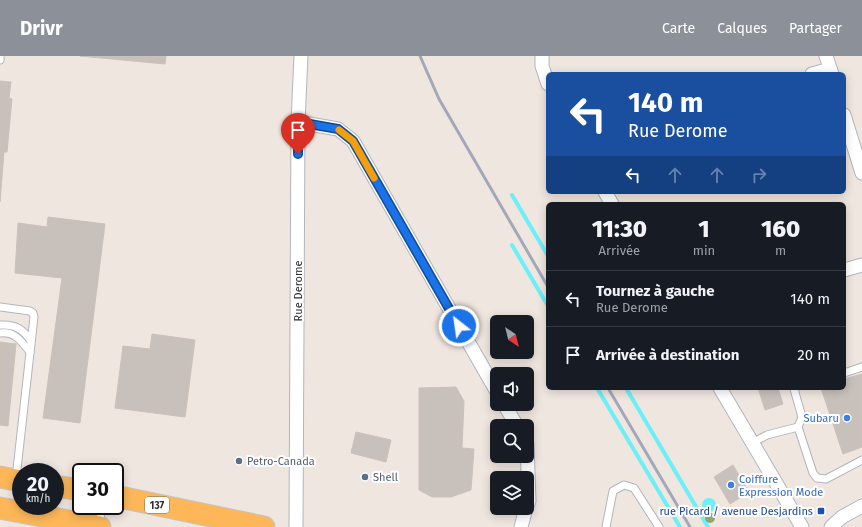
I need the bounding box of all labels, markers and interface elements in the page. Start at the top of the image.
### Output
text: Drivr [20,17,63,40]
text: Carte [662,20,695,37]
text: Calques [717,20,767,37]
text: Partager [789,20,842,37]
text: 140 m [628,86,704,119]
icon: left [562,88,614,140]
pin [281,113,315,154]
icon: arrive [287,119,309,141]
text: Rue Derome [628,120,728,142]
icon: left [622,164,644,186]
icon: ahead [664,164,686,186]
icon: ahead [706,164,728,186]
icon: right [748,164,770,186]
text: 11:30 [592,215,647,243]
text: 1 [698,215,710,243]
text: 160 [761,215,800,243]
text: Arrivée [599,243,640,258]
text: min [693,243,715,258]
text: m [775,243,786,258]
street label: Rue Derome [292,261,305,321]
text: Tournez à gauche [596,282,715,300]
icon: left [562,288,584,310]
text: 140 m [790,290,830,308]
text: Rue Derome [596,300,668,315]
position arrow [438,305,480,347]
north arrow [490,315,534,359]
map controls [490,315,534,515]
icon: arrive [562,344,584,366]
text: Arrivée à destination [596,346,739,364]
text: 20 m [797,346,830,364]
button: sound [490,367,534,411]
place label: Subaru [804,412,839,425]
marker: Subaru [842,413,852,423]
button: search [490,419,534,463]
place label: Petro-Canada [247,455,315,468]
marker: Petro-Canada [234,456,244,466]
speed limit sign: 30 [72,463,124,515]
place label: Shell [373,471,398,484]
button: layers [490,471,534,515]
text: 20 [27,472,49,496]
marker: Shell [360,472,370,482]
place label: Coiffure Expression Mode [739,473,823,499]
marker: Coiffure Expression Mode [726,480,736,490]
text: km/h [26,493,50,505]
road number: 137 [145,497,169,513]
place label: rue Picard / avenue Desjardins [659,505,813,518]
marker: rue Picard / avenue Desjardins [816,506,826,516]

